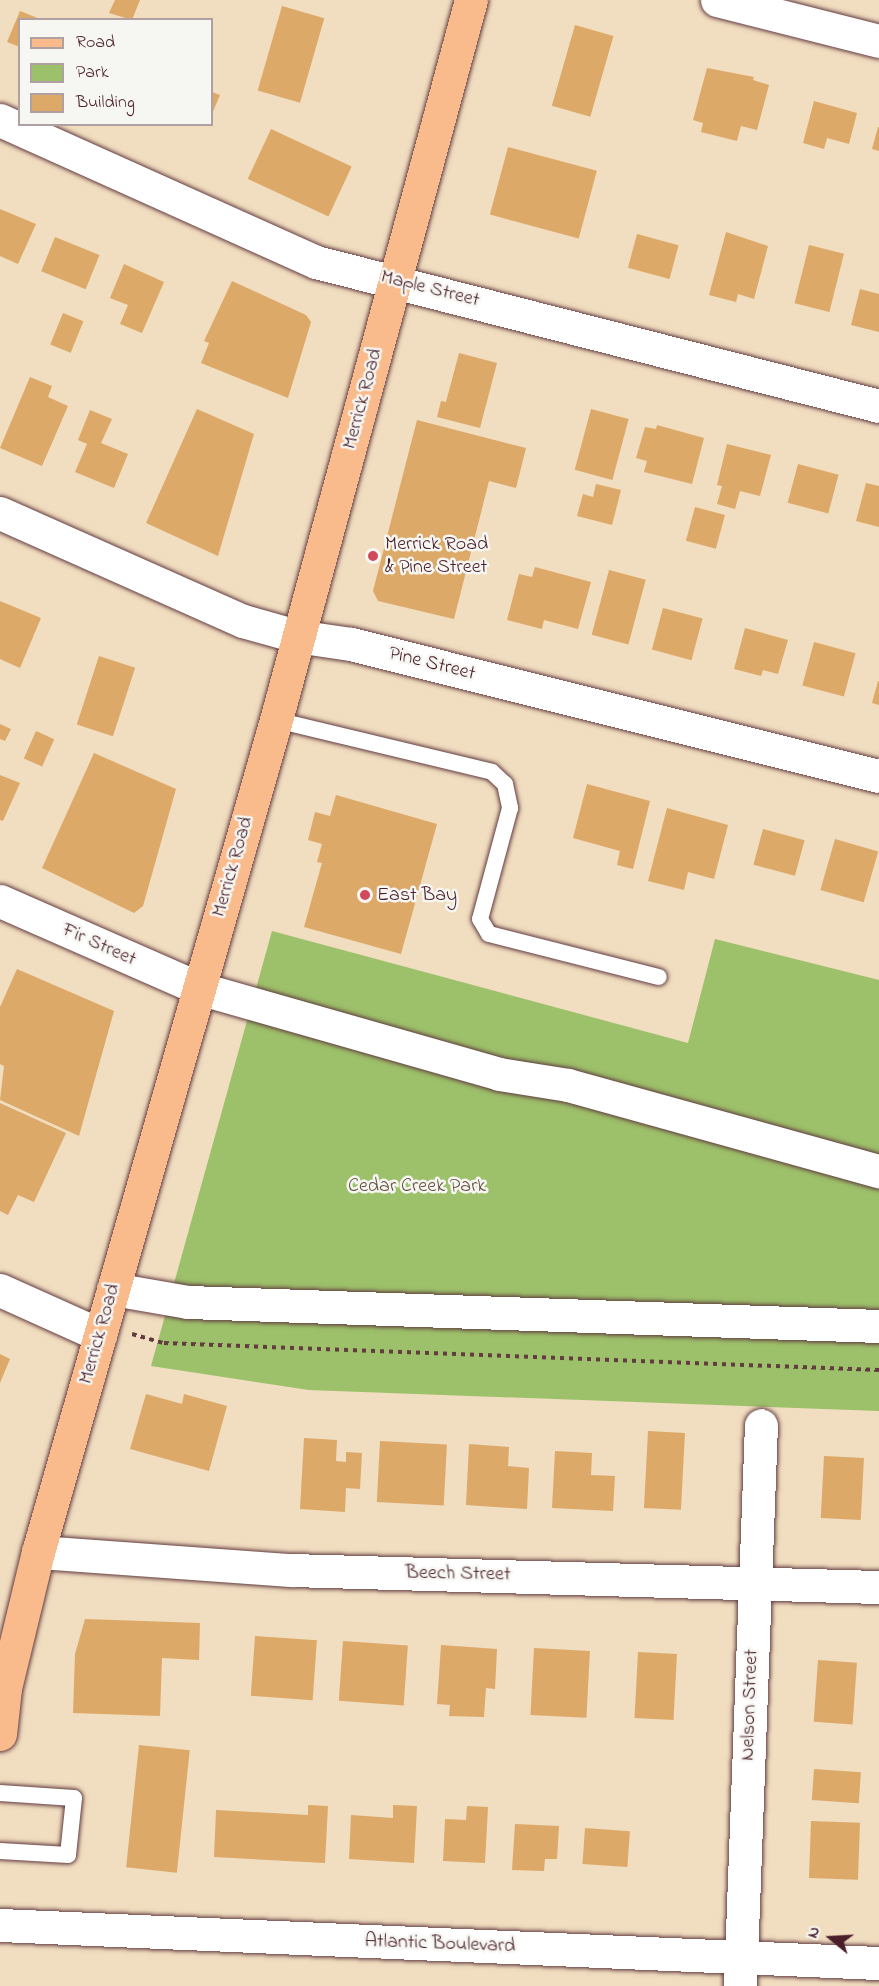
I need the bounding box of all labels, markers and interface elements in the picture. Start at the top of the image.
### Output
legend [18,18,213,126]
text: Road [76,30,115,56]
text: Park [76,60,109,86]
text: Building [76,90,135,116]
street label: Maple Street [378,265,482,313]
street label: Merrick Road [338,346,388,452]
place label: Merrick Road & Pine Street [385,532,488,579]
marker: Merrick Road & Pine Street [366,549,380,563]
street label: Pine Street [386,642,478,686]
street label: Merrick Road [207,814,259,920]
place label: East Bay [377,883,457,907]
marker: East Bay [358,888,372,902]
street label: Fir Street [58,918,140,972]
park label: Cedar Creek Park [348,1174,486,1198]
street label: Merrick Road [74,1281,126,1387]
street label: Beech Street [405,1561,511,1587]
street label: Nelson Street [736,1649,764,1761]
north arrow [801,1908,861,1968]
text: N [801,1924,827,1941]
street label: Atlantic Boulevard [364,1929,516,1959]

